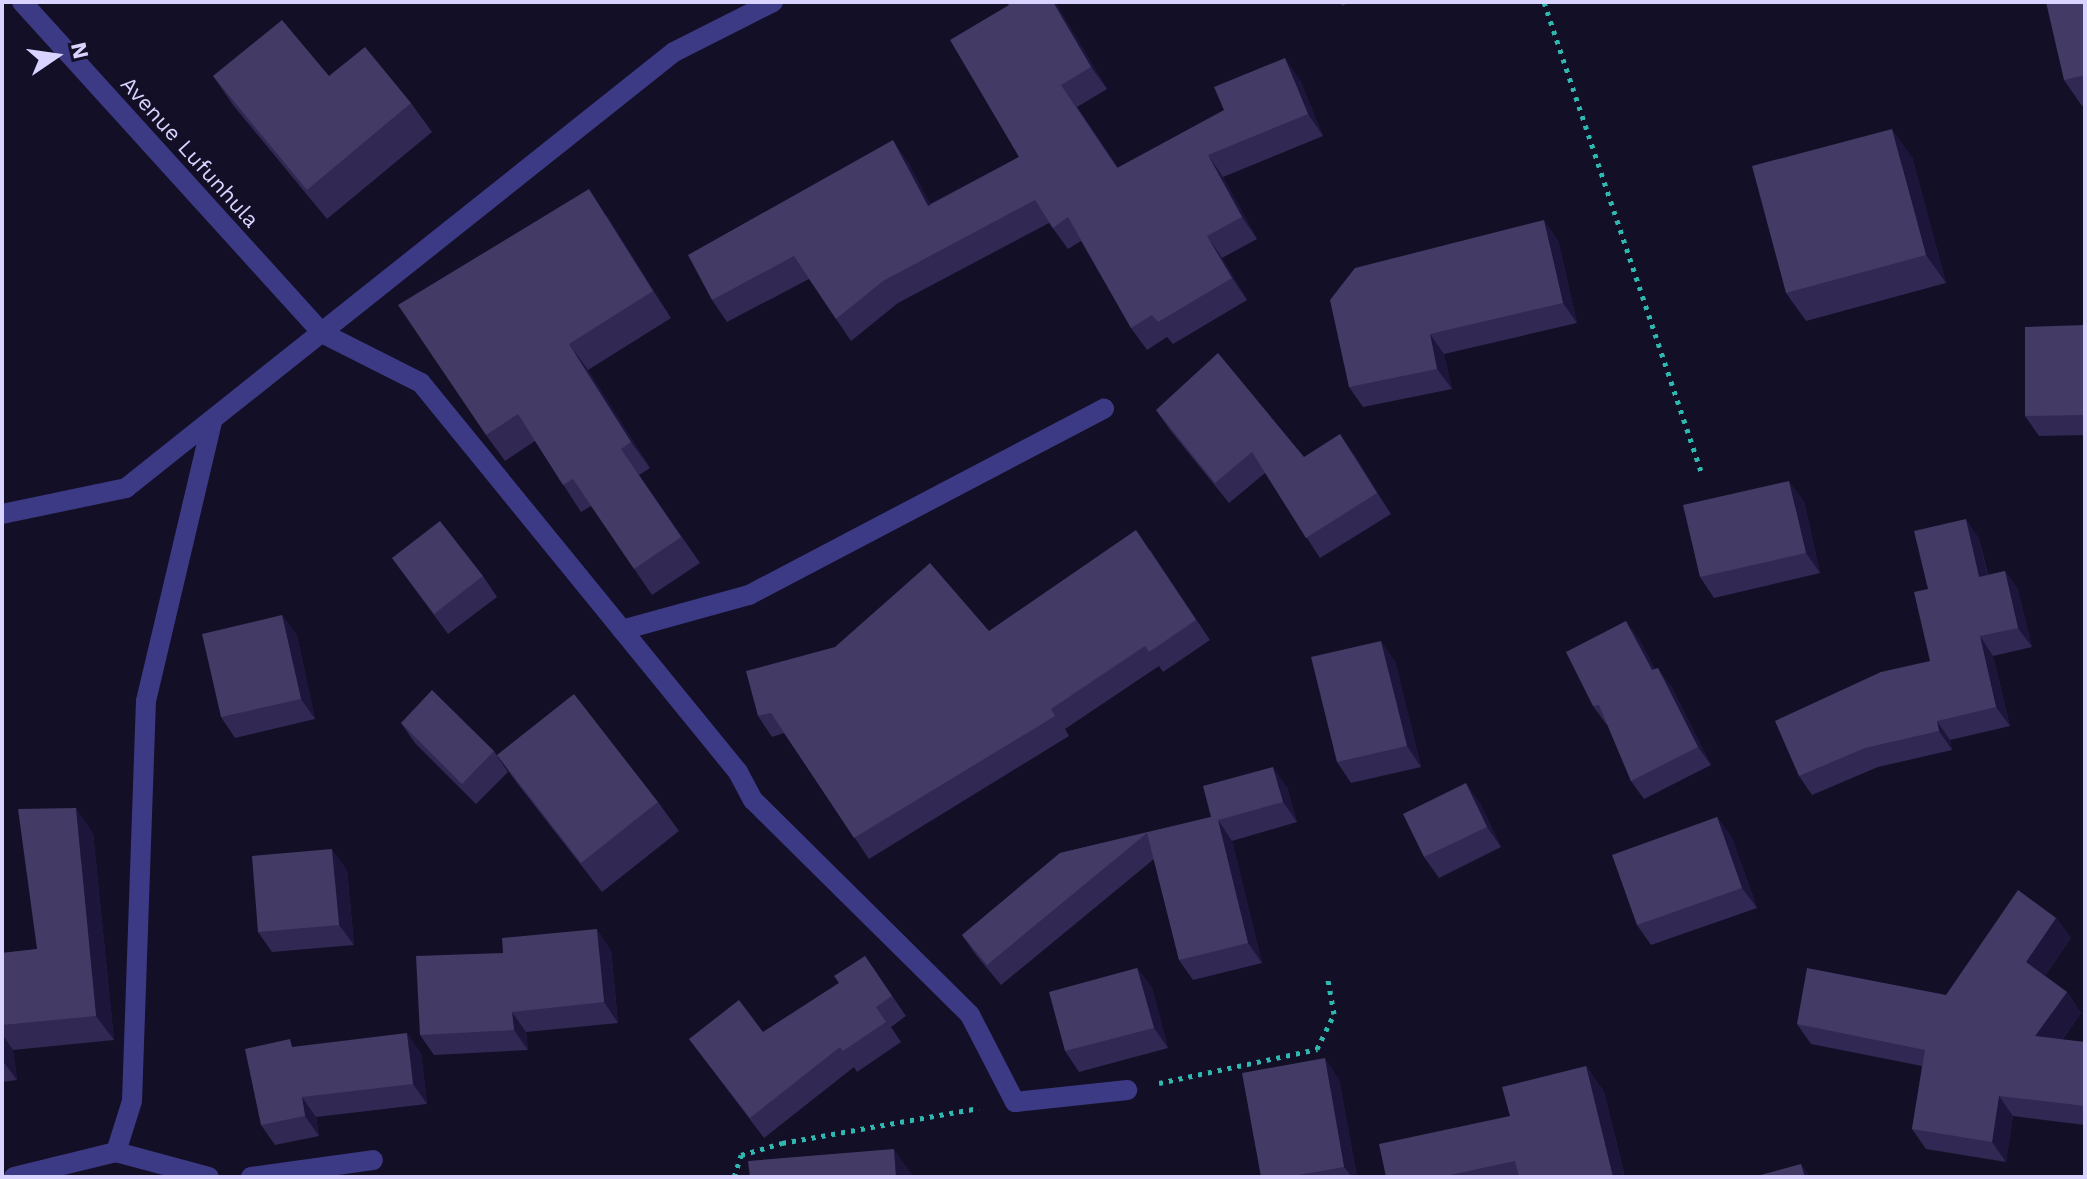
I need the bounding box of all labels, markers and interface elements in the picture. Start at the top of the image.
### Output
north arrow [16,16,96,96]
text: N [66,40,94,61]
street label: Avenue Lufunhula [115,71,265,233]

